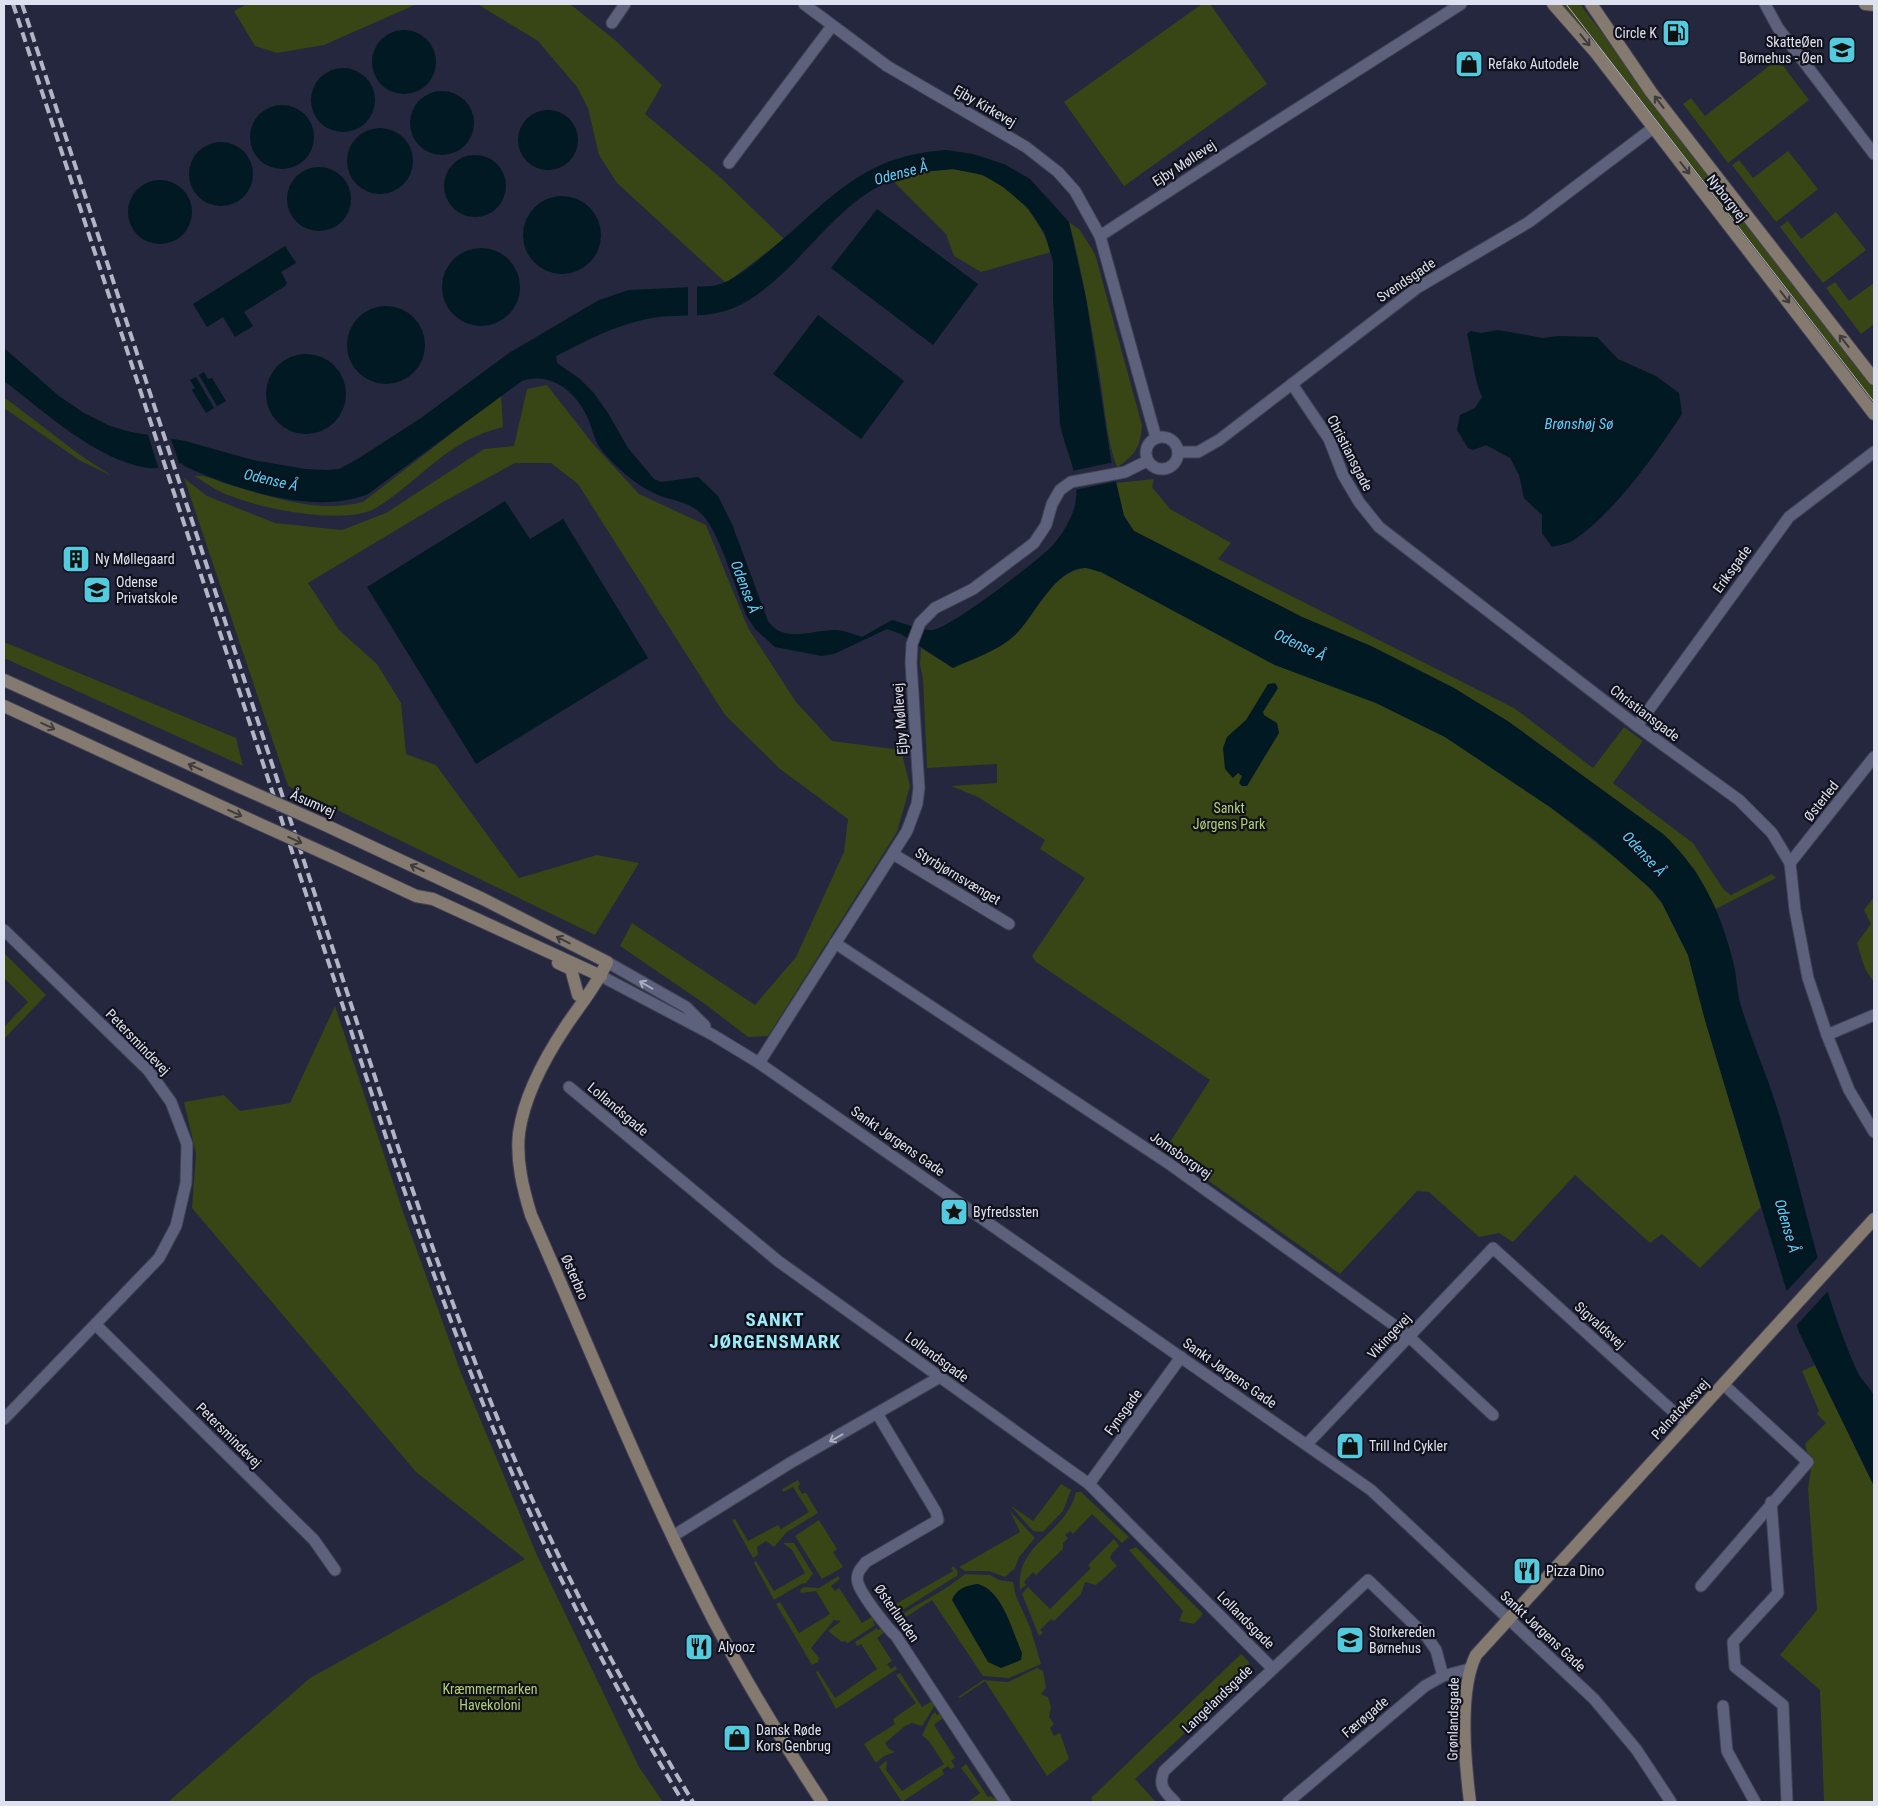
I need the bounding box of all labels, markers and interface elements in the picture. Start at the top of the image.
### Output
fuel station icon: Circle K [1661,18,1691,48]
place label: Circle K [1615,25,1657,41]
one-way arrow [1580,33,1591,46]
place label: SkatteØen Børnehus - Øen [1739,34,1823,66]
school or university icon: SkatteØen Børnehus - Øen [1827,35,1857,65]
shop icon: Refako Autodele [1454,49,1484,79]
place label: Refako Autodele [1488,56,1579,72]
street label: Ejby Kirkevej [951,82,1019,130]
one-way arrow [1653,96,1664,109]
street label: Ejby Møllevej [1149,137,1219,189]
water label: Odense Å [872,157,930,189]
one-way arrow [1680,161,1690,175]
street label: Nyborgvej [1704,171,1750,225]
street label: Svendsgade [1374,254,1439,305]
one-way arrow [1779,290,1790,303]
one-way arrow [1839,335,1850,348]
street label: Christiansgade [1324,412,1376,494]
water label: Brønshøj Sø [1544,415,1614,433]
water label: Odense Å [242,465,300,495]
street label: Eriksgade [1710,542,1755,596]
building icon: Ny Møllegaard [61,544,91,574]
place label: Ny Møllegaard [95,551,175,567]
water label: Odense Å [727,558,763,616]
place label: Odense Privatskole [116,574,178,606]
school or university icon: Odense Privatskole [82,575,112,605]
water label: Odense Å [1271,625,1329,665]
street label: Christiansgade [1607,682,1683,745]
street label: Ejby Møllevej [890,683,910,755]
one-way arrow [40,722,55,732]
one-way arrow [188,761,203,771]
street label: Østerled [1800,778,1842,824]
street label: Åsumvej [288,785,338,820]
park label: Sankt Jørgens Park [1193,800,1266,832]
one-way arrow [227,808,242,818]
water label: Odense Å [1619,828,1669,880]
one-way arrow [287,836,302,845]
street label: Styrbjørnsvænget [913,844,1003,908]
one-way arrow [410,863,425,872]
one-way arrow [556,935,571,944]
one-way arrow [640,979,654,989]
street label: Petersmindevej [103,1006,173,1078]
street label: Lollandsgade [584,1079,652,1139]
street label: Sankt Jørgens Gade [848,1103,948,1180]
street label: Jomsborgvej [1147,1128,1215,1182]
place icon: Byfredssten [939,1197,969,1227]
water label: Odense Å [1771,1197,1803,1255]
place label: Byfredssten [973,1204,1039,1220]
street label: Østerbro [558,1252,592,1302]
street label: Sigvaldsvej [1572,1298,1628,1352]
district label: SANKT JØRGENSMARK [709,1308,841,1353]
street label: Vikingevej [1364,1310,1414,1362]
street label: Lollandsgade [902,1329,972,1385]
street label: Sankt Jørgens Gade [1180,1335,1280,1412]
street label: Palnatokesvej [1648,1375,1712,1443]
street label: Fynsgade [1101,1386,1145,1438]
street label: Petersmindevej [193,1399,265,1471]
shop icon: Trill Ind Cykler [1335,1431,1365,1461]
one-way arrow [829,1434,843,1444]
place label: Trill Ind Cykler [1369,1438,1447,1454]
restaurant icon: Pizza Dino [1512,1556,1542,1586]
place label: Pizza Dino [1546,1563,1604,1579]
street label: Østerlunden [871,1581,923,1645]
street label: Sankt Jørgens Gade [1497,1587,1589,1675]
street label: Lollandsgade [1214,1588,1278,1652]
place label: Storkereden Børnehus [1369,1624,1435,1656]
school or university icon: Storkereden Børnehus [1335,1625,1365,1655]
restaurant icon: Alyooz [684,1632,714,1662]
place label: Alyooz [718,1639,755,1655]
street label: Langelandsgade [1179,1661,1256,1736]
street label: Grønlandsgade [1444,1677,1462,1761]
park label: Kræmmermarken Havekoloni [442,1681,538,1713]
street label: Færøgade [1339,1693,1392,1741]
place label: Dansk Røde Kors Genbrug [756,1722,831,1754]
shop icon: Dansk Røde Kors Genbrug [722,1723,752,1753]

